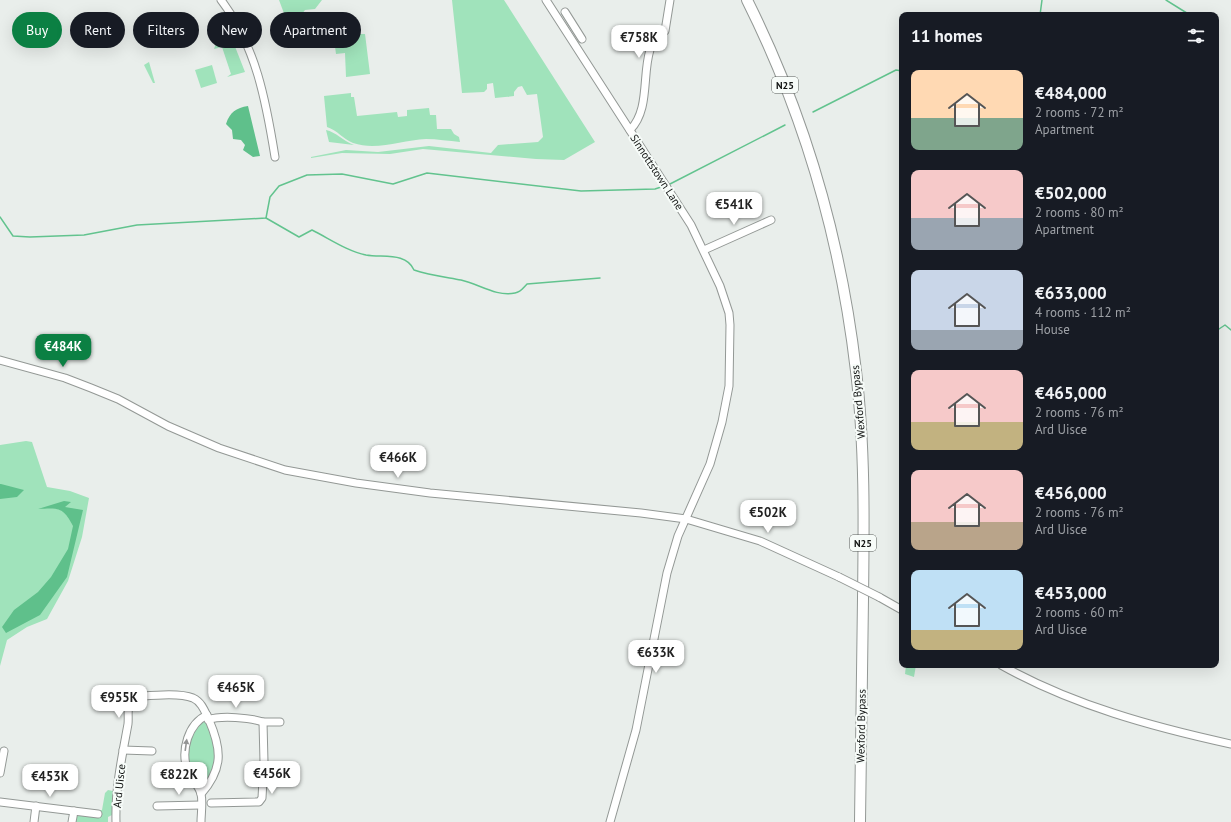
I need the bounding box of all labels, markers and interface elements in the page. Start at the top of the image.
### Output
chip: Buy [12,12,62,48]
chip: Rent [70,12,125,48]
chip: Filters [133,12,199,48]
chip: New [207,12,262,48]
chip: Apartment [270,12,361,48]
pin: €758K [611,25,667,59]
text: 11 homes [911,25,982,47]
icon: filters [1185,25,1207,47]
text: €758K [620,29,658,46]
road number: N25 [772,77,798,93]
text: €484,000 [1035,82,1107,104]
icon: home [943,86,991,134]
text: 2 rooms · 72 m² [1035,104,1124,121]
text: Apartment [1035,121,1094,138]
street label: Sinnottstown Lane [627,131,687,213]
text: €502,000 [1035,182,1107,204]
icon: home [943,186,991,234]
pin: €541K [706,192,762,226]
text: €541K [715,196,753,213]
text: 2 rooms · 80 m² [1035,204,1124,221]
text: Apartment [1035,221,1094,238]
text: €633,000 [1035,282,1107,304]
icon: home [943,286,991,334]
text: 4 rooms · 112 m² [1035,304,1131,321]
text: House [1035,321,1070,338]
pin: €484K [35,334,91,368]
text: €484K [44,338,82,355]
street label: Wexford Bypass [848,364,868,439]
text: €465,000 [1035,382,1107,404]
icon: home [943,386,991,434]
text: 2 rooms · 76 m² [1035,404,1124,421]
text: Ard Uisce [1035,421,1087,438]
pin: €466K [370,445,426,479]
text: €466K [379,449,417,466]
text: €456,000 [1035,482,1107,504]
icon: home [943,486,991,534]
pin: €502K [740,500,796,534]
text: €502K [749,504,787,521]
text: 2 rooms · 76 m² [1035,504,1124,521]
text: Ard Uisce [1035,521,1087,538]
road number: N25 [850,535,876,551]
text: €453,000 [1035,582,1107,604]
icon: home [943,586,991,634]
text: 2 rooms · 60 m² [1035,604,1124,621]
text: Ard Uisce [1035,621,1087,638]
pin: €633K [628,640,684,674]
text: €633K [637,644,675,661]
pin: €465K [208,675,264,709]
text: €465K [217,679,255,696]
pin: €955K [91,685,147,719]
text: €955K [100,689,138,706]
street label: Wexford Bypass [853,689,869,763]
one-way arrow [183,739,190,751]
pin: €456K [244,761,300,795]
pin: €822K [151,762,207,796]
street label: Ard Uisce [110,763,128,809]
pin: €453K [22,764,78,798]
text: €456K [253,765,291,782]
text: €822K [160,766,198,783]
text: €453K [31,768,69,785]

